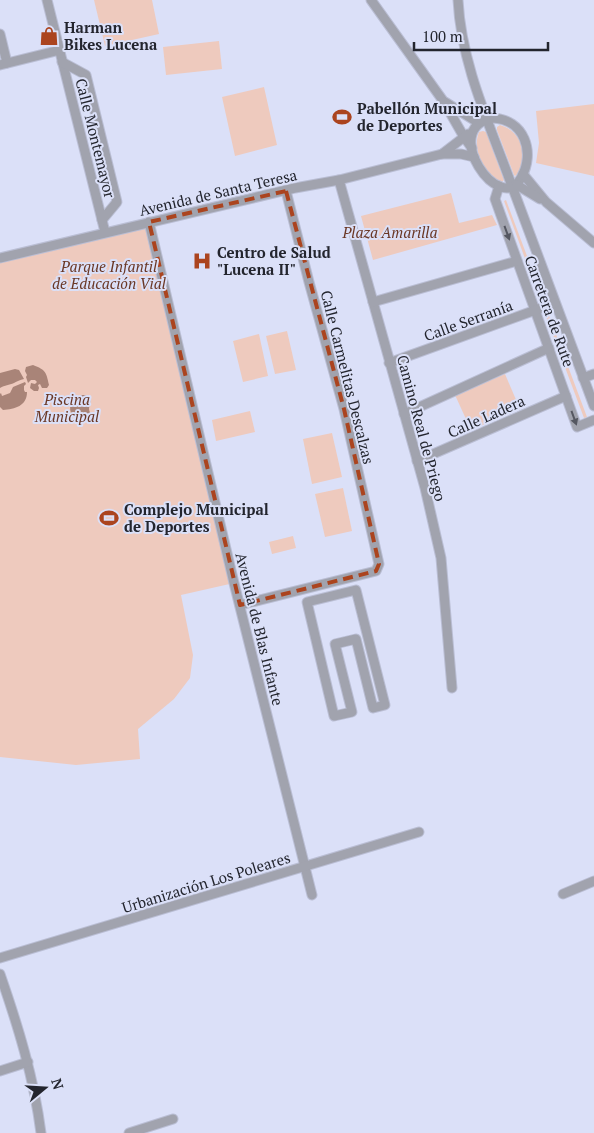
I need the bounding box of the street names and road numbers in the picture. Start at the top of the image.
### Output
street label: Calle Montemayor [71,76,121,200]
street label: Avenida de Santa Teresa [137,164,299,220]
street label: Carretera de Rute [521,253,579,369]
street label: Calle Carmelitas Descalzas [317,288,379,466]
street label: Calle Serranía [421,295,516,345]
street label: Camino Real de Priego [393,353,451,503]
street label: Calle Ladera [444,390,528,442]
street label: Avenida de Blas Infante [231,550,289,708]
street label: Urbanización Los Poleares [119,847,293,917]

